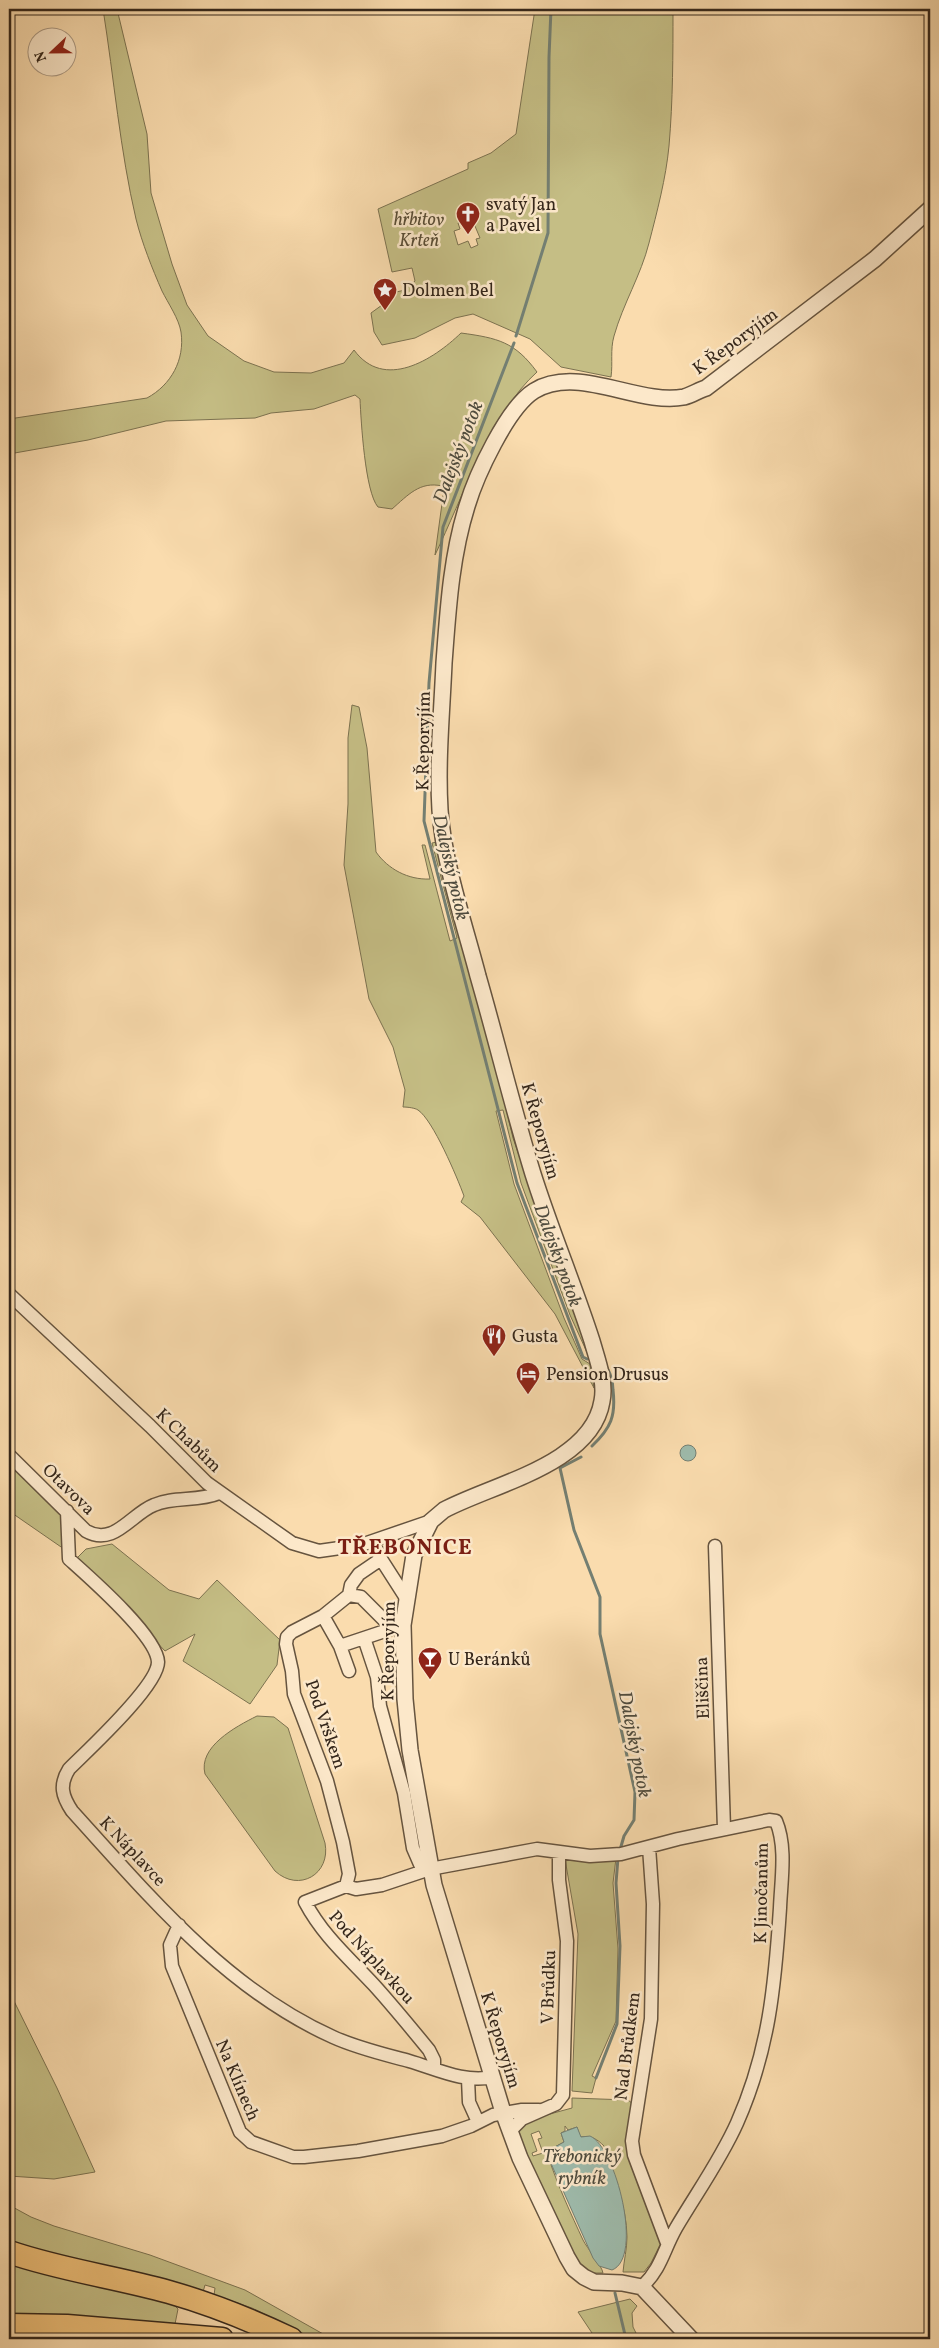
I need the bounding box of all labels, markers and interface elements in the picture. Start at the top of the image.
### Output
north arrow [28,28,78,78]
text: N [31,48,52,65]
place label: svatý Jan a Pavel [486,193,557,239]
church icon: svatý Jan a Pavel [455,201,481,235]
park label: hřbitov Krteň [394,208,444,254]
place icon: Dolmen Bel [372,277,398,311]
place label: Dolmen Bel [402,279,494,304]
street label: K Řeporyjím [688,303,784,382]
water label: Dalejský potok [427,397,490,508]
street label: K Řeporyjím [411,691,438,791]
water label: Dalejský potok [425,812,475,923]
street label: K Řeporyjím [514,1080,565,1183]
water label: Dalejský potok [526,1201,588,1311]
restaurant icon: Gusta [481,1323,507,1357]
place label: Gusta [512,1325,558,1350]
hotel icon: Pension Drusus [515,1361,541,1395]
place label: Pension Drusus [546,1363,669,1388]
street label: K Chabům [149,1403,227,1479]
street label: Otavova [36,1458,100,1522]
district label: TŘEBONICE [337,1533,473,1564]
street label: K Řeporyjím [376,1601,403,1701]
bar icon: U Beránků [417,1646,443,1680]
place label: U Beránků [448,1648,531,1673]
street label: Eliščina [690,1656,717,1720]
street label: Pod Vrškem [298,1676,352,1773]
water label: Dalejský potok [611,1689,657,1800]
street label: K Náplavce [93,1811,171,1893]
street label: K Jinočanům [749,1842,776,1944]
street label: Pod Náplavkou [322,1906,420,2010]
street label: V Brůdku [536,1949,563,2025]
street label: K Řeporyjím [473,1989,526,2092]
street label: Nad Brůdkem [609,1990,648,2102]
street label: Na Klínech [208,2036,265,2126]
water label: Třebonický rybník [543,2144,622,2192]

